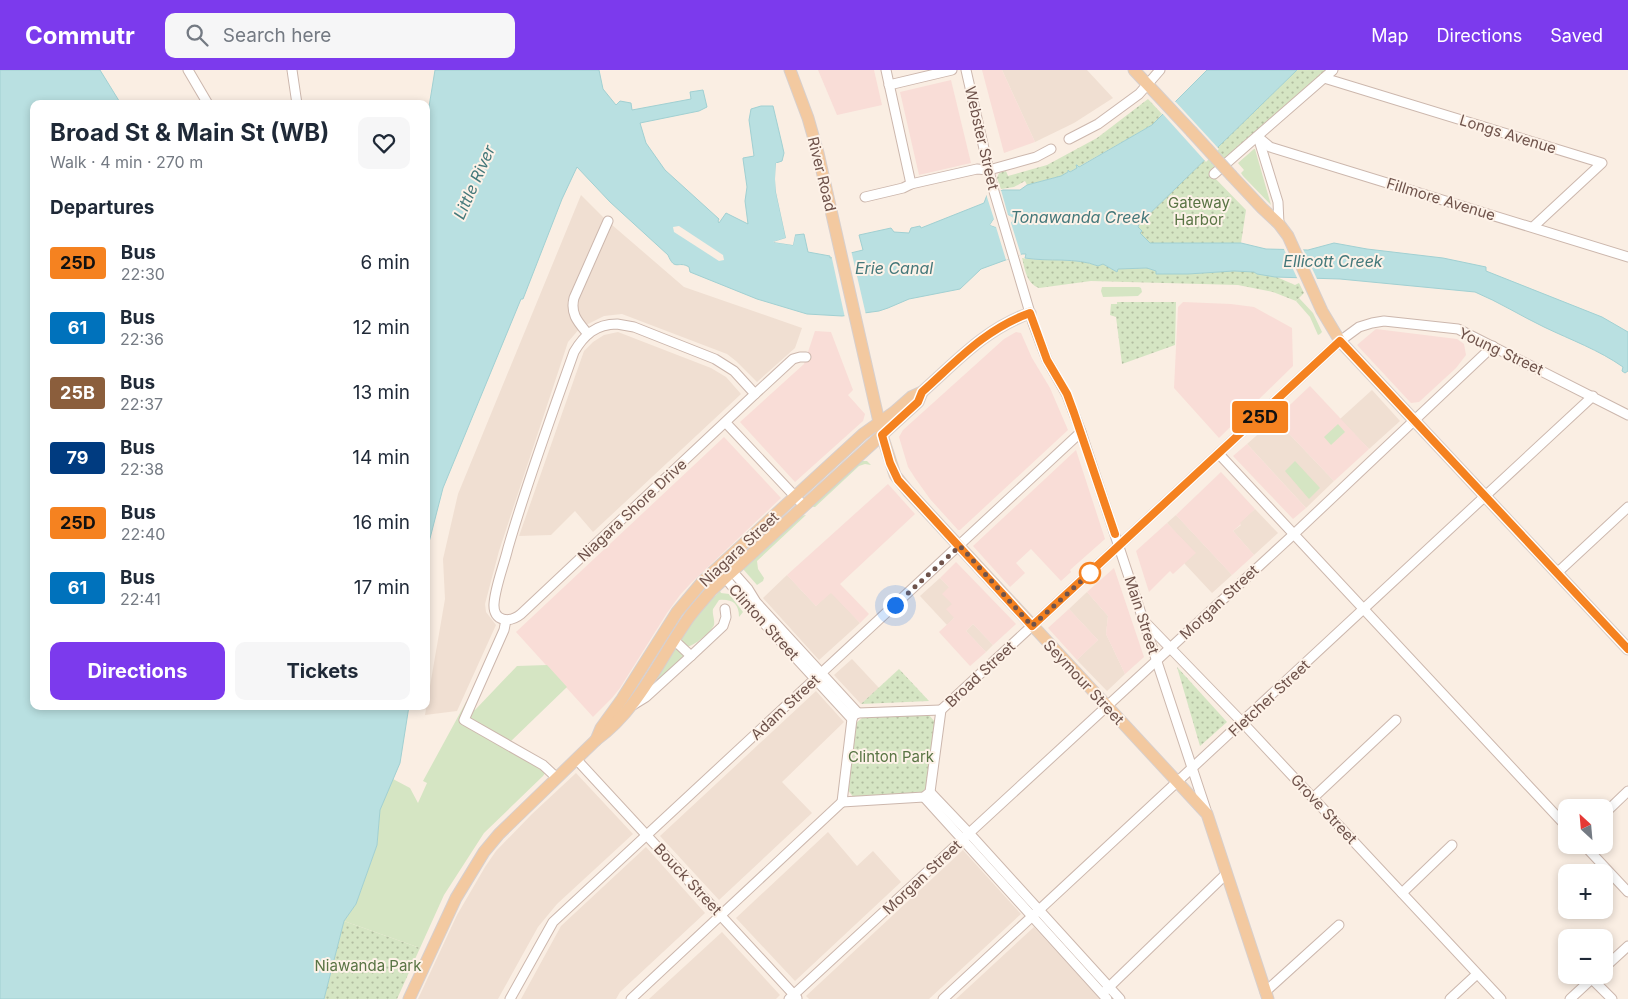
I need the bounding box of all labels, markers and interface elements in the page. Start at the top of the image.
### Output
search box [165,13,515,58]
text: Commutr [25,21,135,50]
icon: search [183,21,211,49]
text: Search here [223,24,331,47]
text: Map [1371,25,1409,46]
text: Directions [1437,25,1522,46]
text: Saved [1550,25,1603,46]
street label: Webster Street [961,84,1003,192]
street label: Longs Avenue [1457,110,1559,158]
button: heart [358,117,410,169]
text: Broad St & Main St (WB) [50,118,329,147]
street label: River Road [804,135,840,213]
water label: Little River [449,141,500,222]
text: Walk · 4 min · 270 m [50,152,203,172]
street label: Fillmore Avenue [1384,173,1498,225]
park label: Gateway Harbor [1168,193,1230,229]
text: Departures [50,196,154,219]
water label: Tonawanda Creek [1011,207,1150,227]
text: Bus [121,241,156,264]
text: 6 min [360,251,410,274]
water label: Ellicott Creek [1283,251,1383,271]
text: 25D [60,252,96,273]
water label: Erie Canal [855,258,933,278]
text: 22:30 [121,264,165,284]
text: Bus [120,306,155,329]
text: 12 min [353,316,410,339]
text: 61 [68,317,87,338]
street label: Young Street [1456,323,1547,379]
text: 22:36 [120,329,164,349]
text: Bus [120,371,155,394]
text: 13 min [353,381,410,404]
text: 25B [60,382,95,403]
text: 22:37 [120,394,163,414]
line badge: 25D [1231,401,1289,433]
text: 25D [1242,406,1278,427]
text: Bus [120,436,155,459]
text: 14 min [352,446,410,469]
text: 79 [67,447,88,468]
street label: Niagara Shore Drive [573,455,691,565]
text: 22:38 [120,459,164,479]
text: Bus [121,501,156,524]
street label: Niagara Street [695,507,783,591]
text: 16 min [353,511,410,534]
text: 25D [60,512,96,533]
text: 22:40 [121,524,165,544]
street label: Morgan Street [1176,561,1262,643]
unlabelled marker [1079,562,1101,584]
text: Bus [120,566,155,589]
street label: Main Street [1120,574,1164,657]
text: 17 min [354,576,410,599]
text: 61 [68,577,87,598]
street label: Clinton Street [725,580,803,664]
text: 22:41 [120,589,161,609]
your location [883,593,908,618]
street label: Seymour Street [1040,635,1128,729]
street label: Broad Street [941,637,1019,711]
button: Directions [50,642,225,700]
button: Tickets [235,642,410,700]
street label: Fletcher Street [1224,655,1314,741]
street label: Adam Street [746,670,824,744]
park label: Clinton Park [848,747,935,766]
street label: Grove Street [1287,770,1361,848]
north arrow [1558,799,1612,854]
map controls [1558,799,1613,984]
street label: Morgan Street [879,836,965,918]
street label: Bouck Street [650,839,726,919]
button: + [1558,864,1613,919]
button: − [1558,929,1613,984]
park label: Niawanda Park [315,956,422,975]

